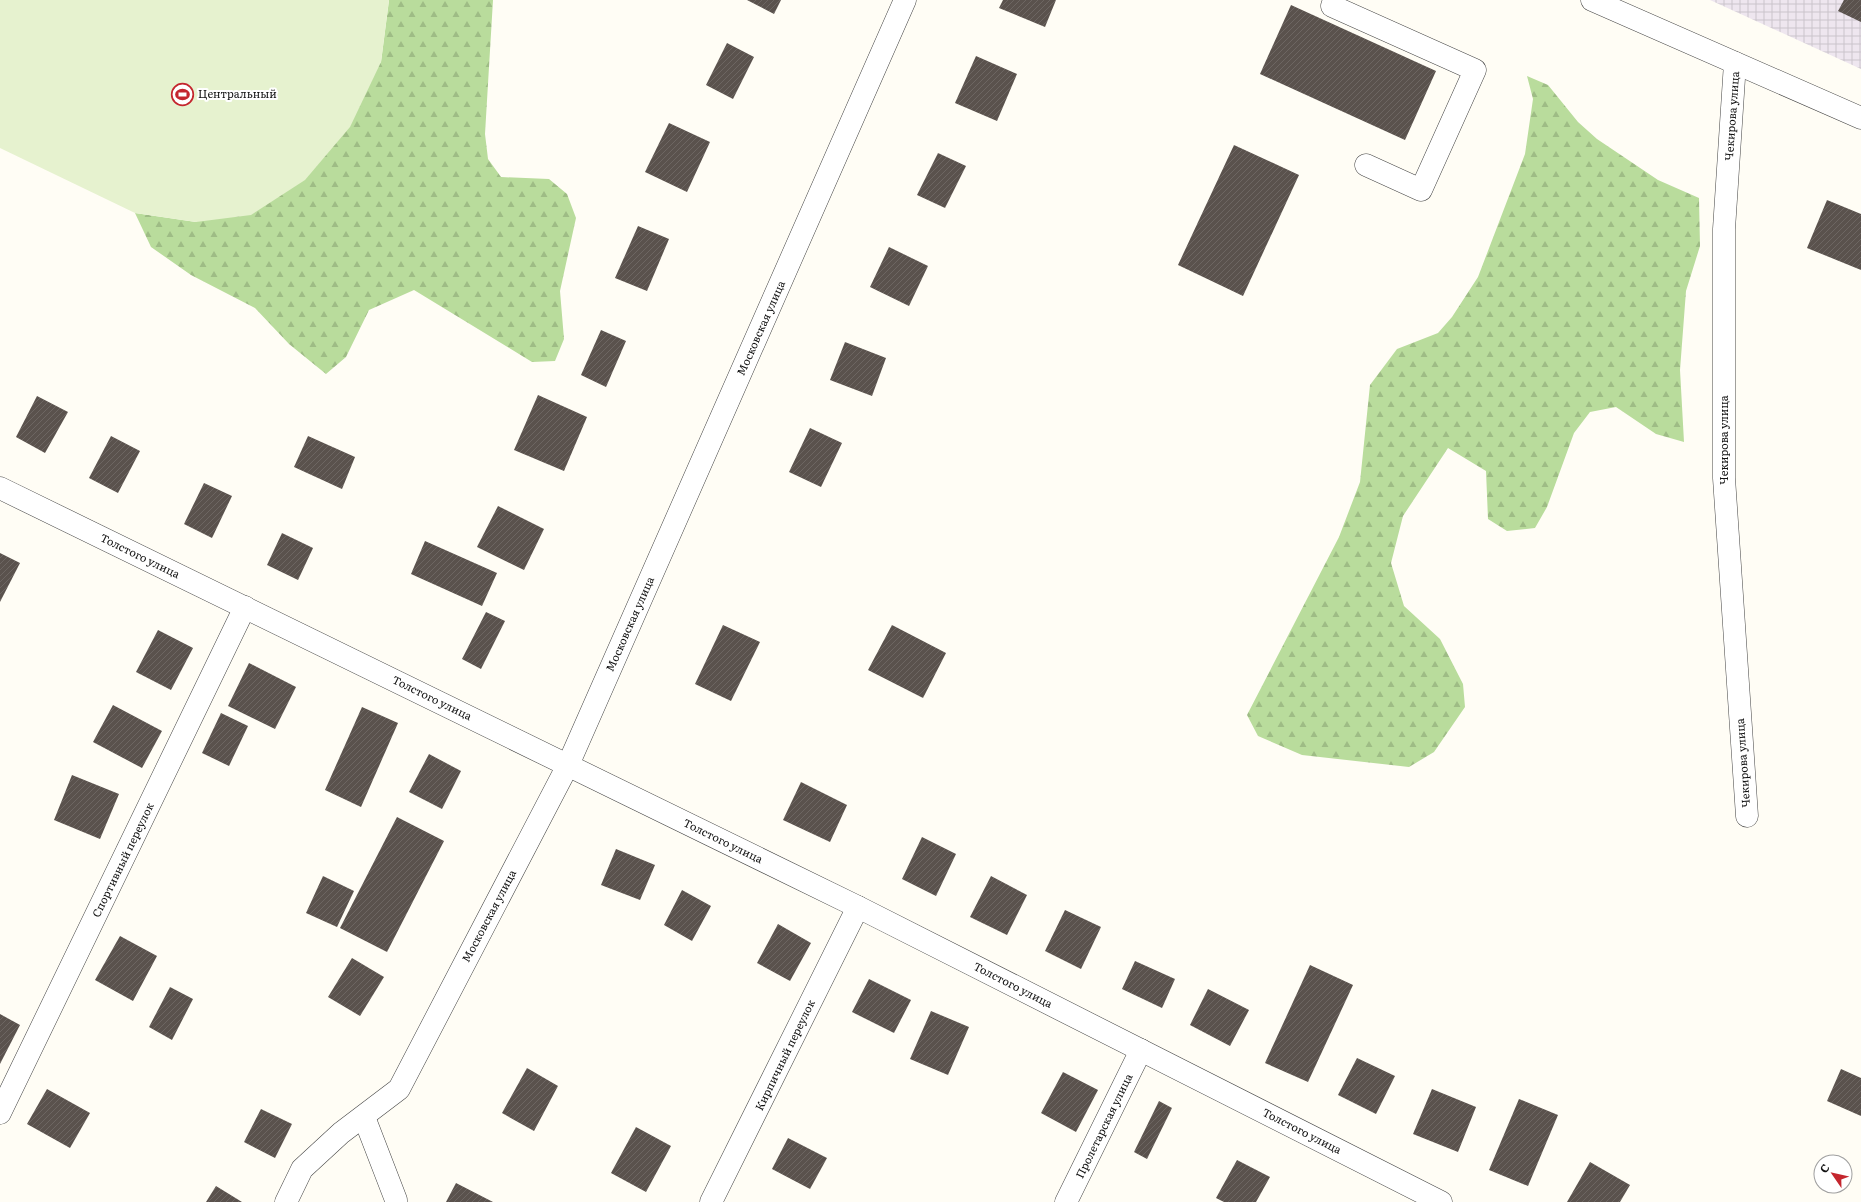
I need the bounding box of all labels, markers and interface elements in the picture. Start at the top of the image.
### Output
street label: Чекирова улица [1720,71,1742,161]
sports icon: Центральный [170,81,196,107]
place label: Центральный [198,85,277,101]
street label: Московская улица [732,277,788,378]
street label: Чекирова улица [1715,395,1731,485]
street label: Толстого улица [98,529,183,581]
street label: Московская улица [601,573,657,674]
street label: Толстого улица [390,671,475,723]
street label: Чекирова улица [1731,718,1753,808]
street label: Спортивный переулок [87,799,157,920]
street label: Толстого улица [681,814,766,866]
street label: Московская улица [457,866,519,965]
street label: Толстого улица [971,957,1056,1011]
street label: Кирпичный переулок [750,996,818,1113]
street label: Пролетарская улица [1071,1070,1135,1181]
street label: Толстого улица [1260,1103,1345,1157]
north arrow [1813,1154,1853,1194]
text: С [1815,1160,1833,1176]

